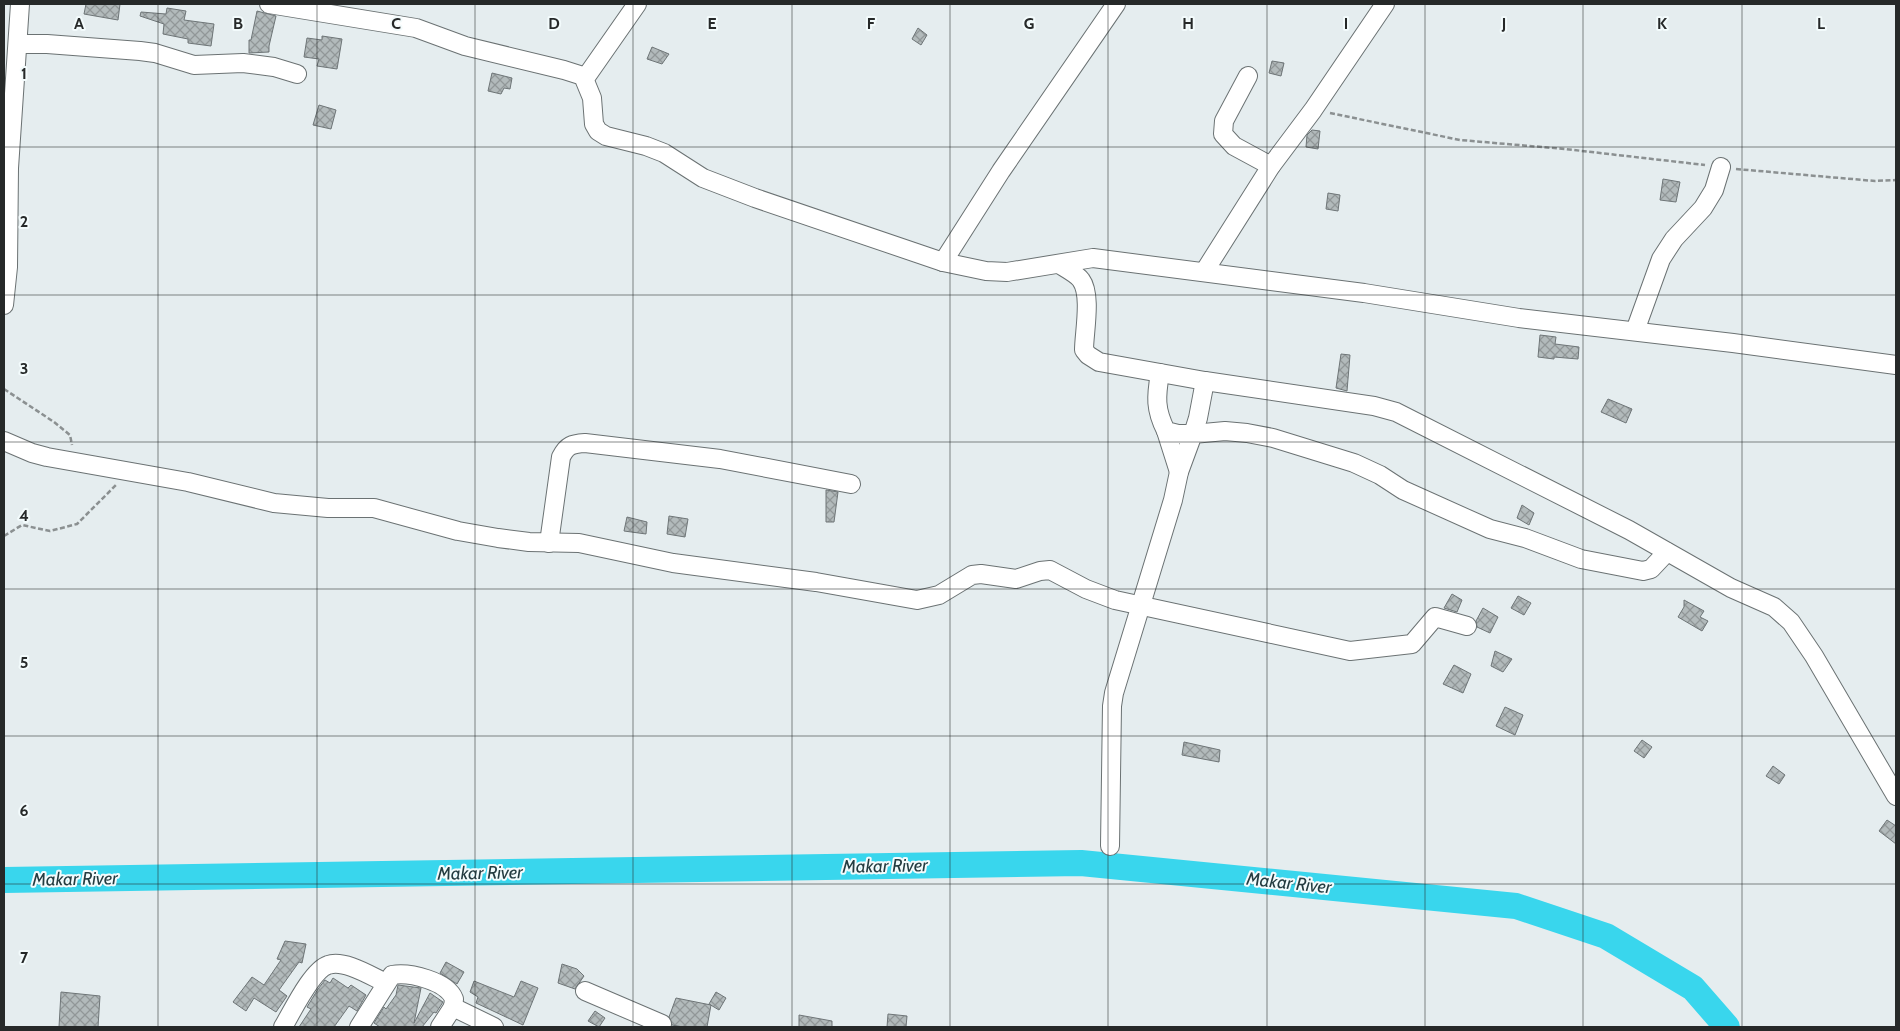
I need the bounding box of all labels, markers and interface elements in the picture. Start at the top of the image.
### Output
text: A [74,14,84,33]
text: B [233,14,243,33]
text: C [391,14,401,33]
text: D [548,14,560,33]
text: E [707,14,717,33]
text: F [867,14,876,33]
text: G [1024,14,1034,33]
text: H [1182,14,1194,33]
text: I [1344,14,1348,33]
text: J [1501,14,1506,33]
text: K [1657,14,1667,33]
text: L [1817,14,1825,33]
text: 1 [21,64,27,83]
text: 2 [20,212,28,231]
text: 3 [20,359,28,378]
text: 4 [19,506,29,525]
text: 5 [20,653,28,672]
text: 6 [20,801,29,820]
water label: Makar River [841,854,929,878]
water label: Makar River [436,861,524,885]
water label: Makar River [31,867,119,891]
water label: Makar River [1244,868,1334,899]
text: 7 [20,948,29,967]

